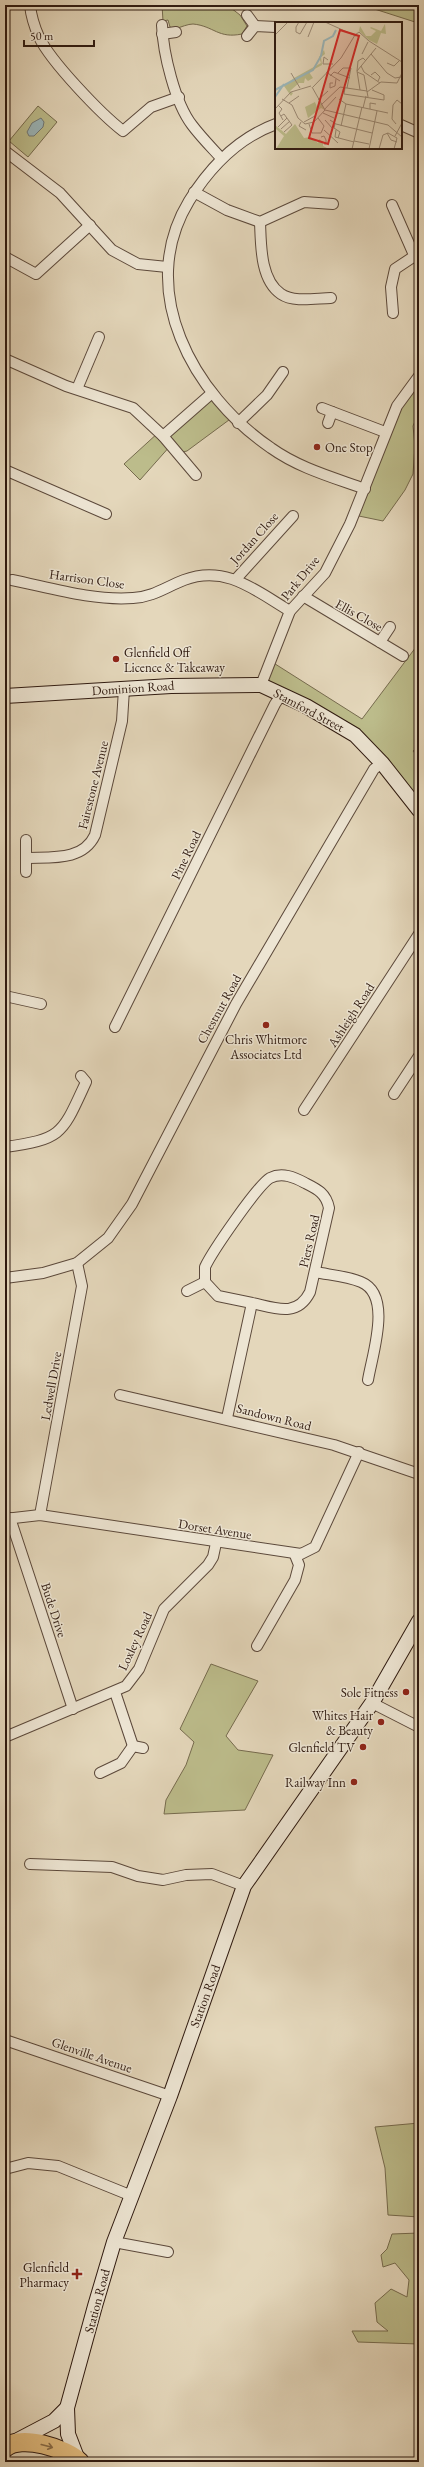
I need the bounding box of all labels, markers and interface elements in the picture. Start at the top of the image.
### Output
scale bar [24,22,94,48]
inset map [275,22,402,149]
text: 50 m [30,28,54,44]
place label: One Stop [325,439,373,456]
marker: One Stop [312,442,322,452]
street label: Jordan Close [225,508,282,568]
street label: Park Drive [277,552,323,604]
street label: Harrison Close [48,565,126,593]
street label: Ellis Close [332,595,386,635]
place label: Glenfield Off Licence & Takeaway [124,644,225,676]
marker: Glenfield Off Licence & Takeaway [111,654,121,664]
street label: Dominion Road [91,677,175,699]
street label: Stamford Street [271,684,347,736]
street label: Fairestone Avenue [74,739,112,831]
street label: Pine Road [167,827,205,882]
street label: Chestnut Road [193,971,245,1047]
street label: Ashleigh Road [323,979,378,1051]
marker: Chris Whitmore Associates Ltd [261,1020,271,1030]
place label: Chris Whitmore Associates Ltd [225,1031,307,1063]
street label: Piers Road [295,1212,323,1269]
street label: Ledwell Drive [37,1350,65,1422]
street label: Sandown Road [235,1399,314,1435]
street label: Dorset Avenue [177,1515,253,1543]
street label: Bude Drive [37,1581,71,1639]
street label: Loxley Road [114,1609,156,1673]
place label: Sole Fitness [341,1684,398,1701]
marker: Sole Fitness [401,1687,411,1697]
place label: Whites Hair & Beauty [312,1707,374,1739]
marker: Whites Hair & Beauty [376,1717,386,1727]
place label: Glenfield TV [288,1739,355,1756]
marker: Glenfield TV [358,1742,368,1752]
place label: Railway Inn [285,1774,346,1791]
marker: Railway Inn [349,1777,359,1787]
street label: Station Road [186,1962,224,2030]
street label: Glenville Avenue [49,2033,135,2077]
place label: Glenfield Pharmacy [20,2259,69,2291]
street label: Station Road [80,2267,114,2335]
marker: Glenfield Pharmacy [72,2269,82,2279]
one-way arrow [40,2443,53,2450]

